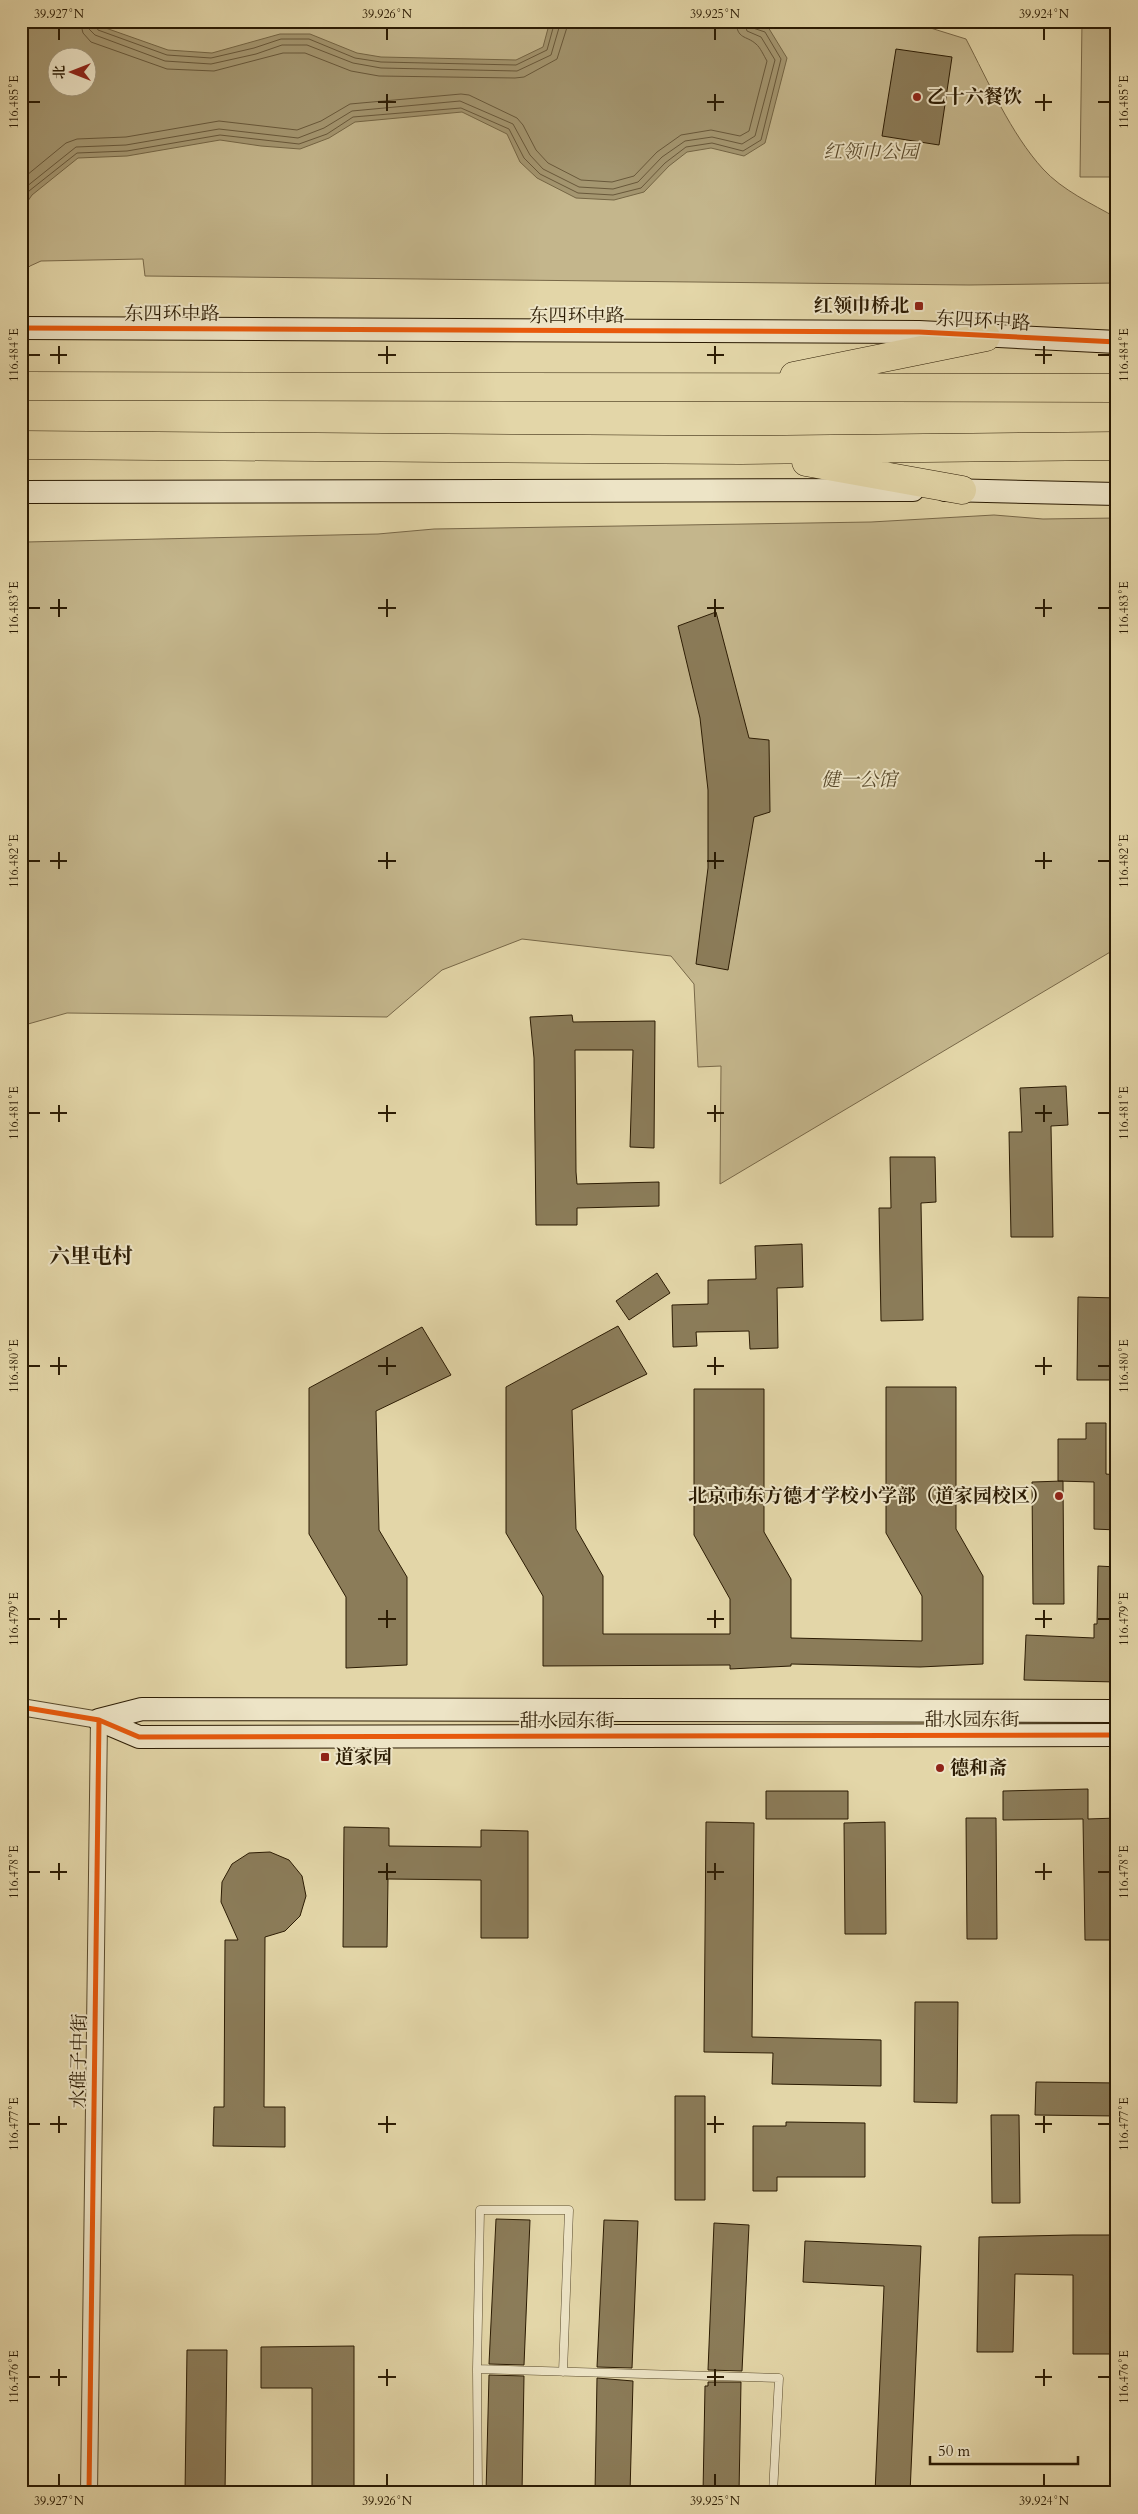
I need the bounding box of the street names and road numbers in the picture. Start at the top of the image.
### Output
street label: 东四环中路 [124,301,220,327]
street label: 东四环中路 [529,303,625,329]
street label: 东四环中路 [935,306,1031,336]
street label: 甜水园东街 [924,1707,1020,1733]
street label: 甜水园东街 [519,1708,615,1734]
street label: 水碓子中街 [65,2013,93,2109]

